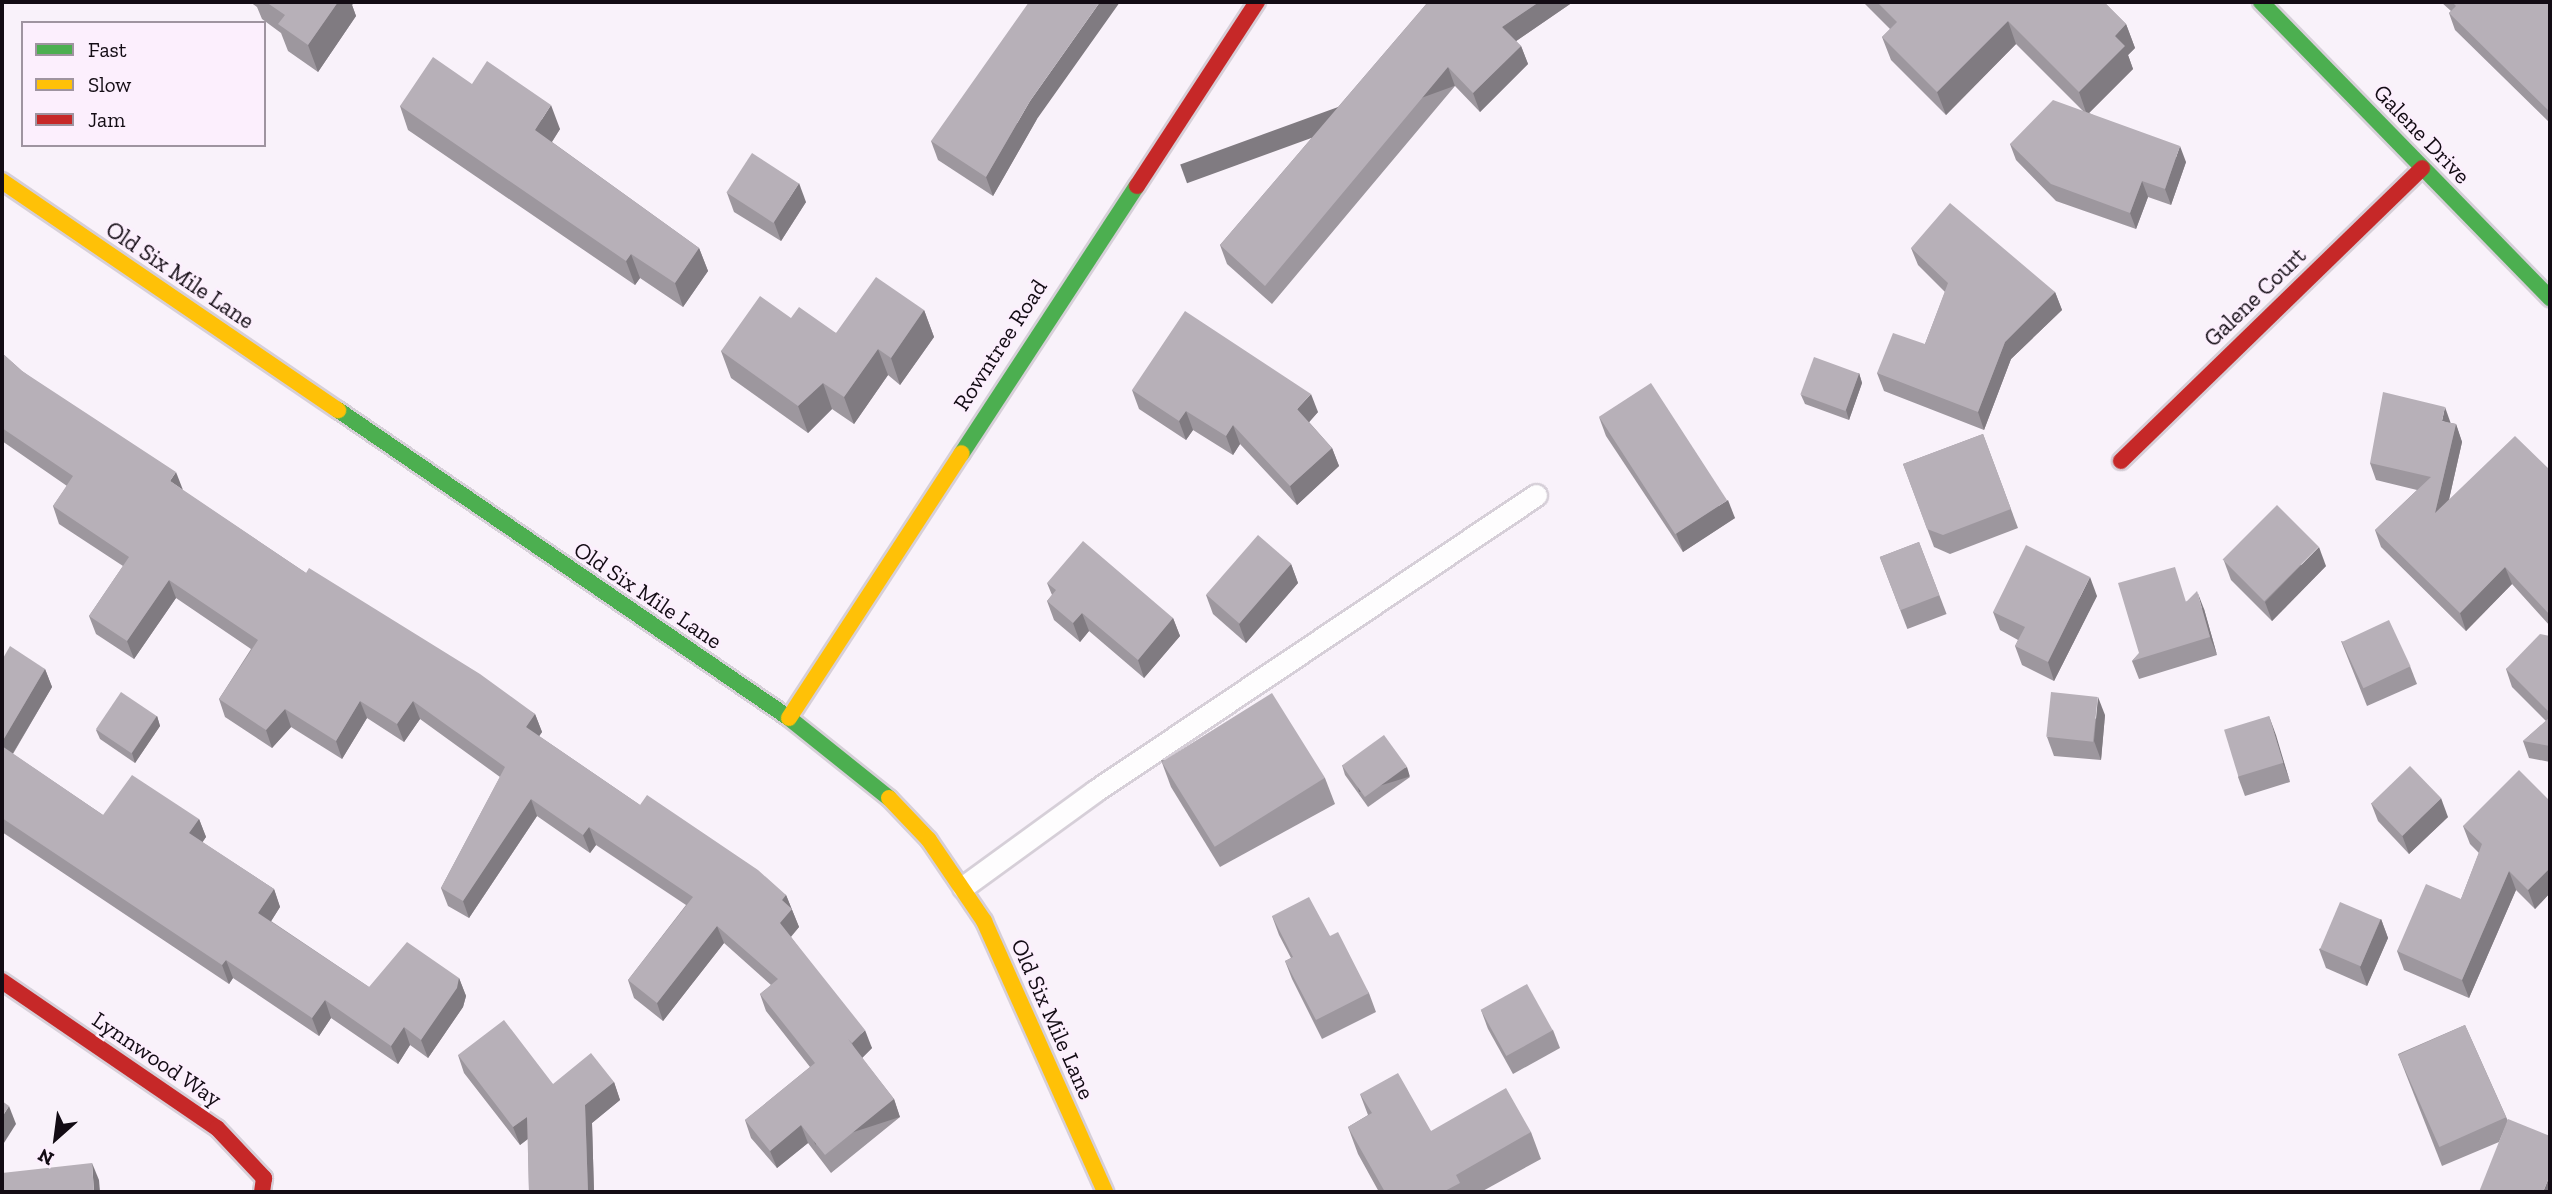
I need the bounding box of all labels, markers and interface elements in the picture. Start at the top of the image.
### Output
legend [21,21,266,147]
text: Fast [88,37,127,62]
text: Slow [88,72,131,97]
street label: Galene Drive [2368,79,2476,189]
text: Jam [88,107,125,132]
street label: Old Six Mile Lane [101,215,259,335]
street label: Galene Court [2198,242,2312,352]
street label: Rowntree Road [947,274,1053,416]
street label: Old Six Mile Lane [569,535,727,655]
street label: Old Six Mile Lane [1005,934,1101,1104]
street label: Lynnwood Way [87,1005,227,1113]
north arrow [21,1103,91,1173]
text: N [34,1143,58,1171]

